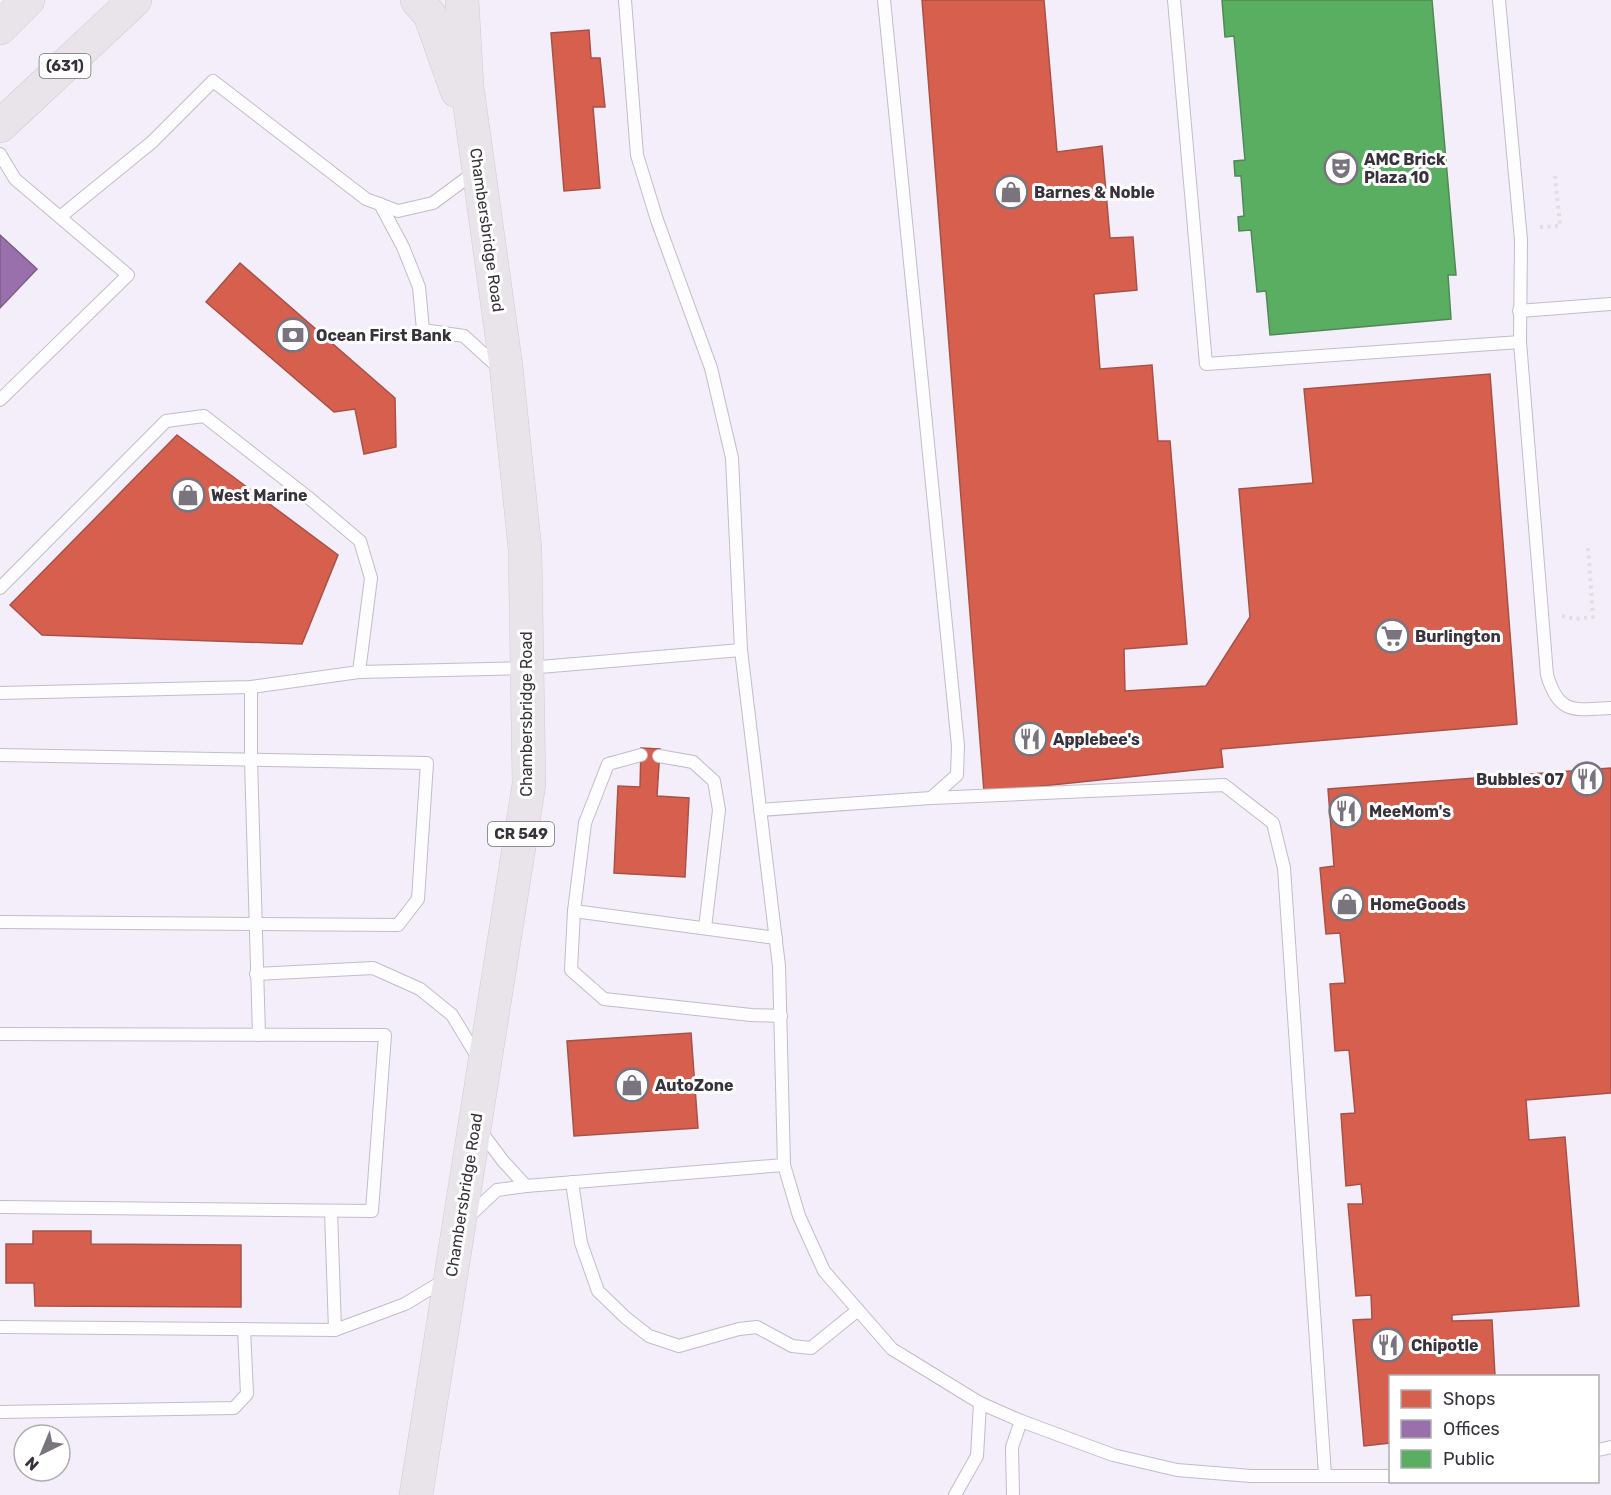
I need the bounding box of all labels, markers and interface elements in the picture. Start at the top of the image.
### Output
road number: (631) [40,54,90,78]
street label: Chambersbridge Road [466,147,508,313]
theatre icon: AMC Brick Plaza 10 [1323,150,1359,186]
place label: AMC Brick Plaza 10 [1364,150,1446,187]
shop icon: Barnes & Noble [993,174,1029,210]
place label: Barnes & Noble [1034,183,1155,202]
bank icon: Ocean First Bank [275,317,311,353]
place label: Ocean First Bank [316,326,452,345]
shop icon: West Marine [170,477,206,513]
place label: West Marine [211,486,308,505]
supermarket icon: Burlington [1374,618,1410,654]
place label: Burlington [1415,627,1501,646]
street label: Chambersbridge Road [517,631,536,797]
restaurant icon: Applebee's [1012,721,1048,757]
place label: Applebee's [1053,730,1140,749]
restaurant icon: Bubbles 07 [1569,761,1605,797]
place label: Bubbles 07 [1476,770,1564,789]
restaurant icon: MeeMom's [1328,793,1364,829]
place label: MeeMom's [1369,802,1451,821]
road number: CR 549 [488,822,554,846]
shop icon: HomeGoods [1329,886,1365,922]
place label: HomeGoods [1370,895,1466,914]
shop icon: AutoZone [614,1067,650,1103]
place label: AutoZone [655,1076,734,1095]
street label: Chambersbridge Road [442,1112,486,1278]
restaurant icon: Chipotle [1370,1327,1406,1363]
place label: Chipotle [1411,1336,1479,1355]
legend [1389,1375,1599,1483]
text: Shops [1443,1388,1495,1410]
text: Offices [1443,1418,1500,1440]
north arrow [12,1423,72,1483]
text: Public [1443,1448,1495,1470]
text: N [21,1453,43,1474]

